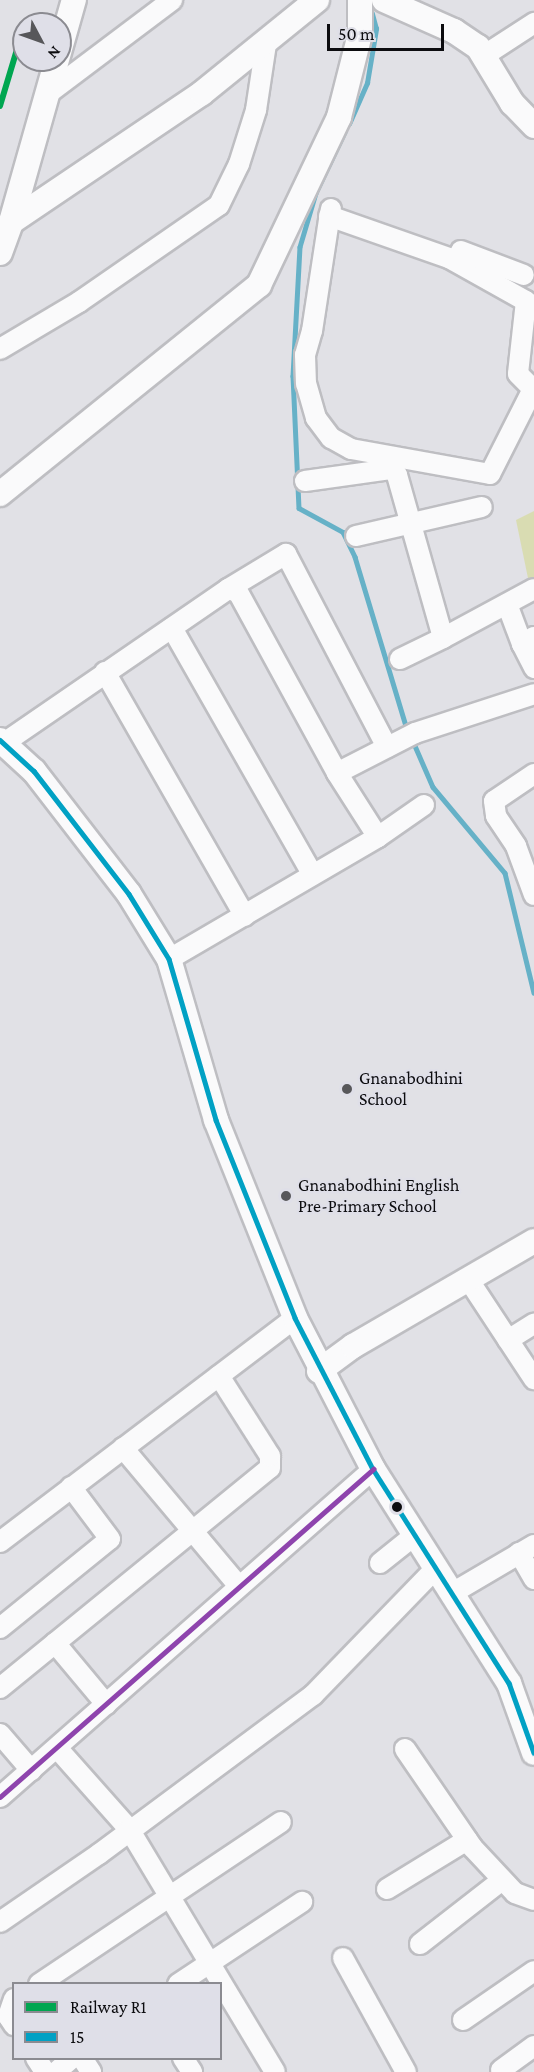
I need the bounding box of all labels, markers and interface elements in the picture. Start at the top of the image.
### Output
north arrow [12,12,72,72]
scale bar [330,12,447,50]
text: 50 m [338,24,375,44]
text: N [44,43,64,63]
place label: Gnanabodhini School [359,1068,463,1110]
marker: Gnanabodhini School [340,1082,354,1096]
place label: Gnanabodhini English Pre-Primary School [298,1175,459,1218]
marker: Gnanabodhini English Pre-Primary School [279,1189,293,1203]
unlabelled marker [391,1501,403,1513]
legend [12,1982,222,2060]
text: Railway R1 [70,1997,147,2017]
text: 15 [70,2027,84,2047]

